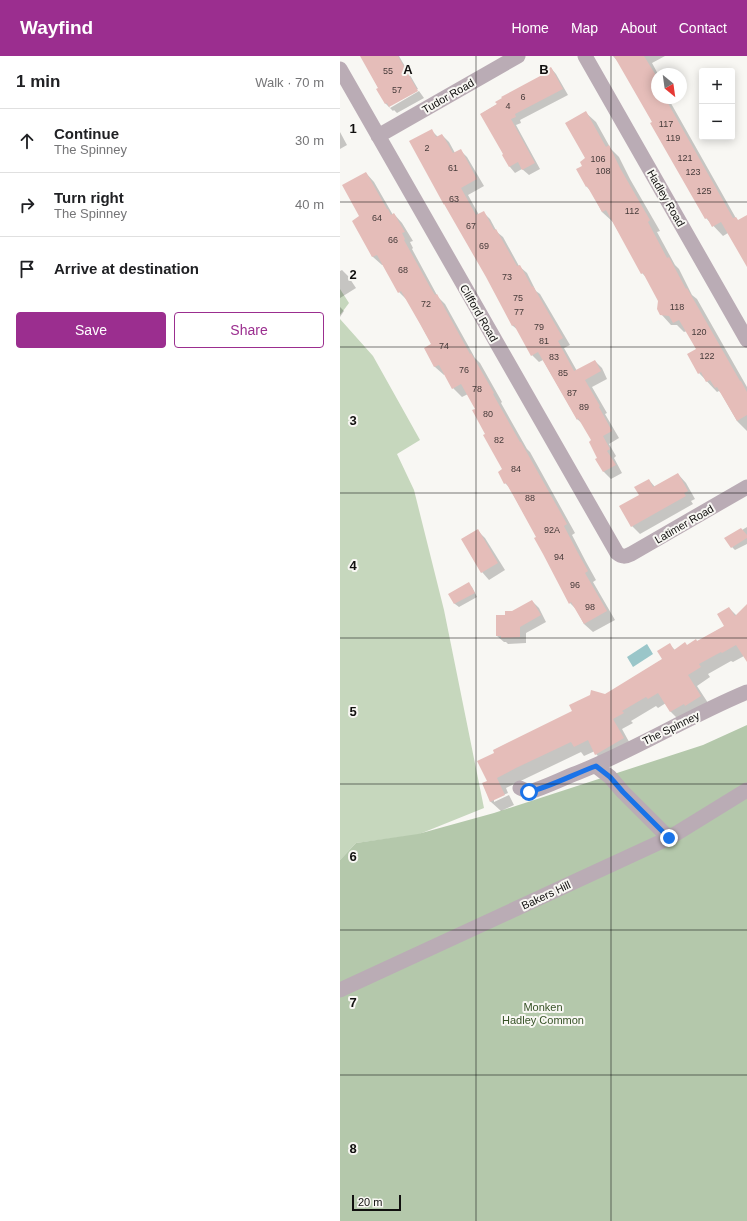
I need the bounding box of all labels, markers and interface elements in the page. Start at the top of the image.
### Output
text: Wayfind [20,17,93,38]
text: Home [512,20,549,36]
text: Map [571,20,598,36]
text: About [620,20,657,36]
text: Contact [679,20,727,36]
text: A [403,62,413,77]
text: B [539,62,549,77]
house number: 55 [383,66,393,76]
north arrow [651,68,687,104]
map controls [699,68,735,140]
button: + [699,68,735,104]
text: 1 min [16,72,60,91]
text: Walk · 70 m [255,75,324,90]
street label: Tudor Road [420,76,476,116]
house number: 57 [392,85,402,95]
house number: 6 [520,92,526,102]
house number: 4 [505,101,511,111]
button: − [699,104,735,140]
house number: 117 [659,119,673,129]
text: 1 [349,121,357,136]
text: Continue [54,125,119,142]
icon: ahead [16,130,38,152]
text: 30 m [295,133,324,148]
house number: 119 [666,133,680,143]
text: The Spinney [54,142,127,157]
house number: 2 [424,143,430,153]
house number: 121 [677,153,693,163]
house number: 106 [590,154,606,164]
house number: 61 [448,163,458,173]
house number: 108 [595,166,611,176]
street label: Hadley Road [645,167,687,229]
house number: 123 [685,167,701,177]
house number: 125 [696,186,712,196]
text: Turn right [54,189,124,206]
icon: right [16,194,38,216]
house number: 63 [449,194,459,204]
text: 40 m [295,197,324,212]
text: The Spinney [54,206,127,221]
house number: 112 [625,206,639,216]
house number: 64 [372,213,382,223]
house number: 67 [466,221,476,231]
house number: 66 [388,235,398,245]
house number: 69 [479,241,489,251]
icon: arrive [16,258,38,280]
text: Arrive at destination [54,260,199,277]
house number: 68 [398,265,408,275]
text: 2 [349,267,357,282]
house number: 73 [502,272,512,282]
street label: Clifford Road [458,282,500,344]
house number: 75 [513,293,523,303]
house number: 72 [421,299,431,309]
house number: 118 [670,302,684,312]
house number: 77 [514,307,524,317]
button: Save [16,312,166,348]
button: Share [174,312,324,348]
house number: 79 [534,322,544,332]
house number: 120 [691,327,707,337]
house number: 81 [539,336,549,346]
house number: 74 [439,341,449,351]
house number: 122 [699,351,715,361]
house number: 83 [549,352,559,362]
house number: 76 [459,365,469,375]
house number: 85 [558,368,568,378]
house number: 78 [472,384,482,394]
house number: 87 [567,388,577,398]
house number: 89 [579,402,589,412]
house number: 80 [483,409,493,419]
text: 3 [349,413,357,428]
house number: 82 [494,435,504,445]
house number: 84 [511,464,521,474]
house number: 88 [525,493,535,503]
street label: Latimer Road [652,502,716,546]
house number: 92A [544,525,560,535]
house number: 94 [554,552,564,562]
text: 4 [349,558,357,573]
house number: 96 [570,580,580,590]
house number: 98 [585,602,595,612]
text: 5 [349,704,357,719]
street label: The Spinney [641,709,702,747]
route start [520,783,538,801]
route end [660,829,678,847]
text: 6 [349,849,357,864]
street label: Bakers Hill [520,878,572,912]
text: 7 [349,995,357,1010]
park label: Monken Hadley Common [502,1001,584,1026]
text: 8 [349,1141,357,1156]
scale bar [352,1193,401,1212]
text: 20 m [358,1196,382,1208]

